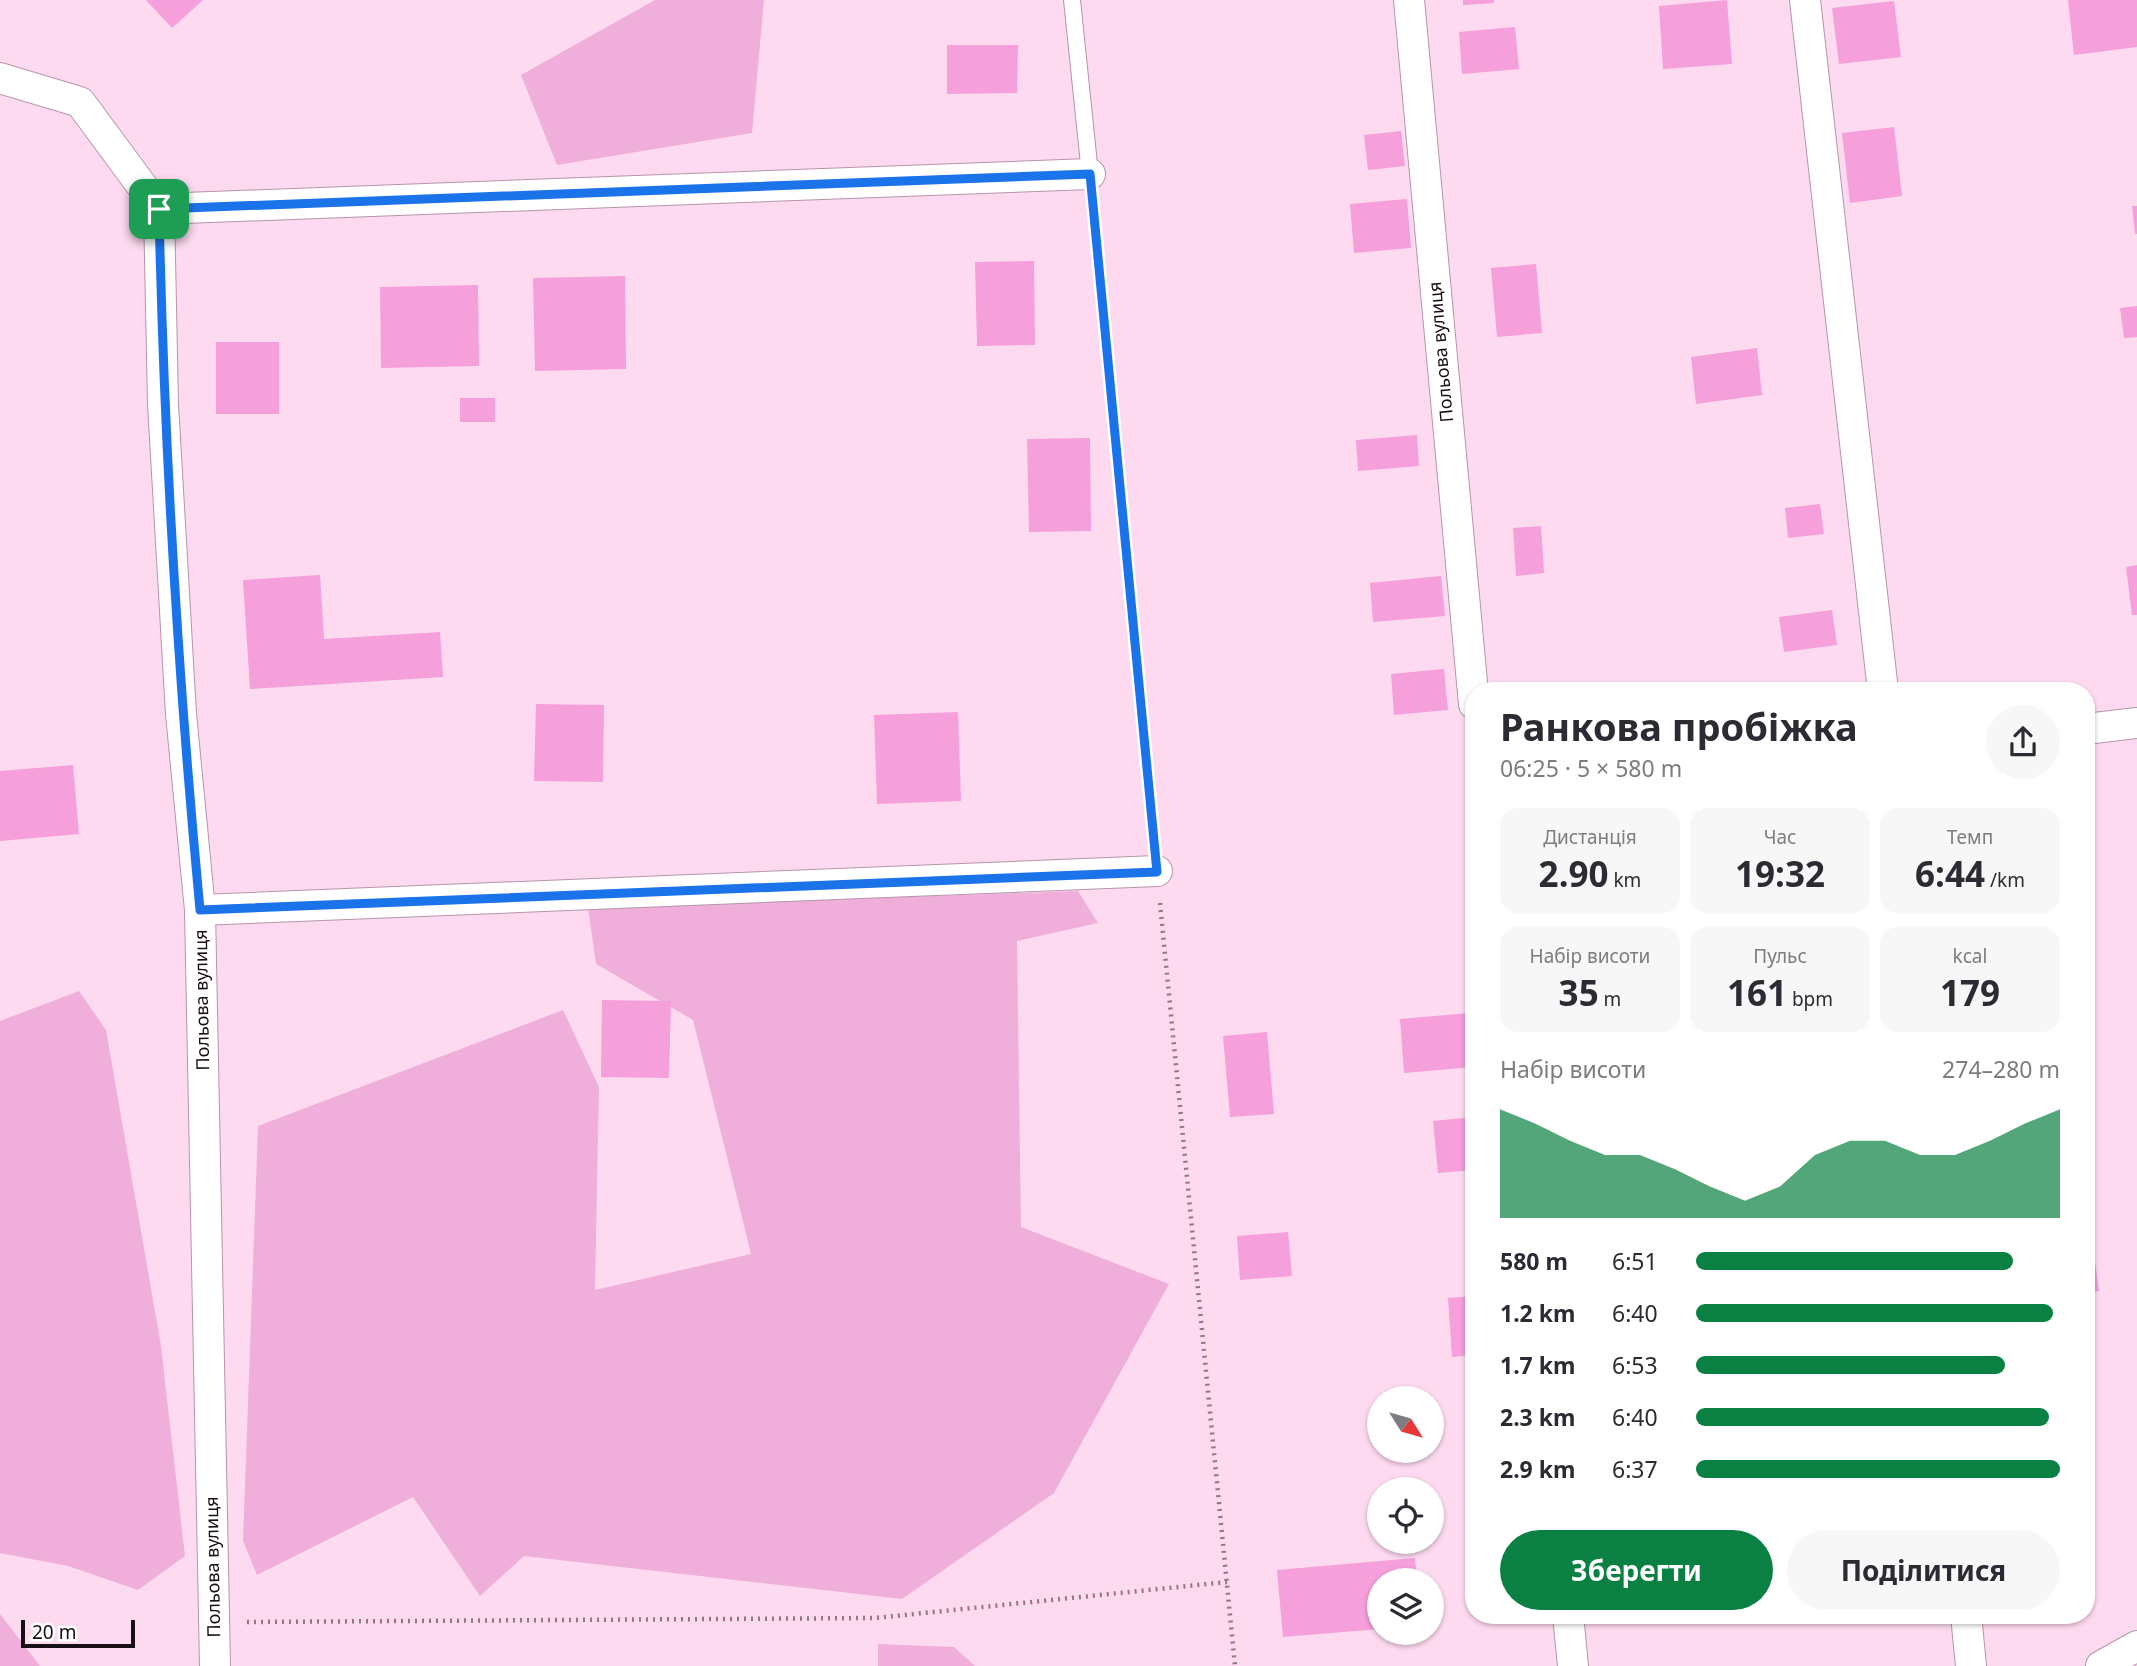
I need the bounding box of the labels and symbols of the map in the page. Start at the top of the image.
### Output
pin [129,179,189,239]
street label: Польова вулиця [1422,281,1458,423]
street label: Польова вулиця [188,929,214,1071]
north arrow [1367,1386,1444,1463]
street label: Польова вулиця [199,1496,225,1638]
scale bar [21,1617,135,1649]

